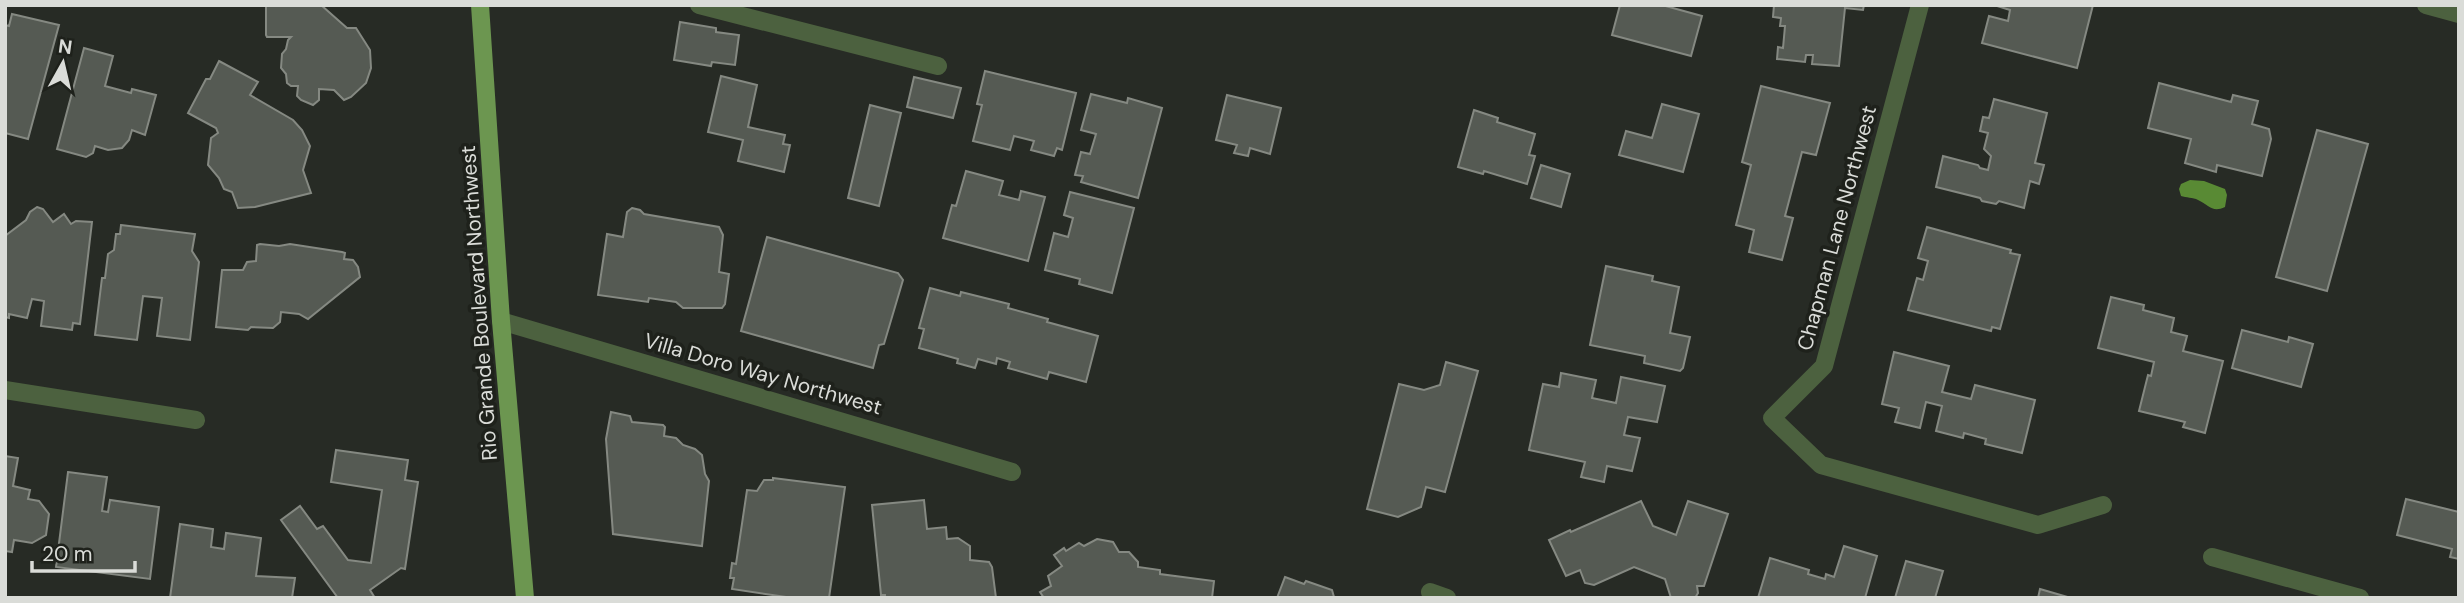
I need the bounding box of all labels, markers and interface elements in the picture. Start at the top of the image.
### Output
north arrow [28,28,98,98]
text: N [57,33,74,60]
street label: Chapman Lane Northwest [1791,102,1883,354]
street label: Rio Grande Boulevard Northwest [454,145,504,461]
street label: Villa Doro Way Northwest [641,327,885,421]
scale bar [32,530,135,574]
text: 20 m [42,540,93,568]

